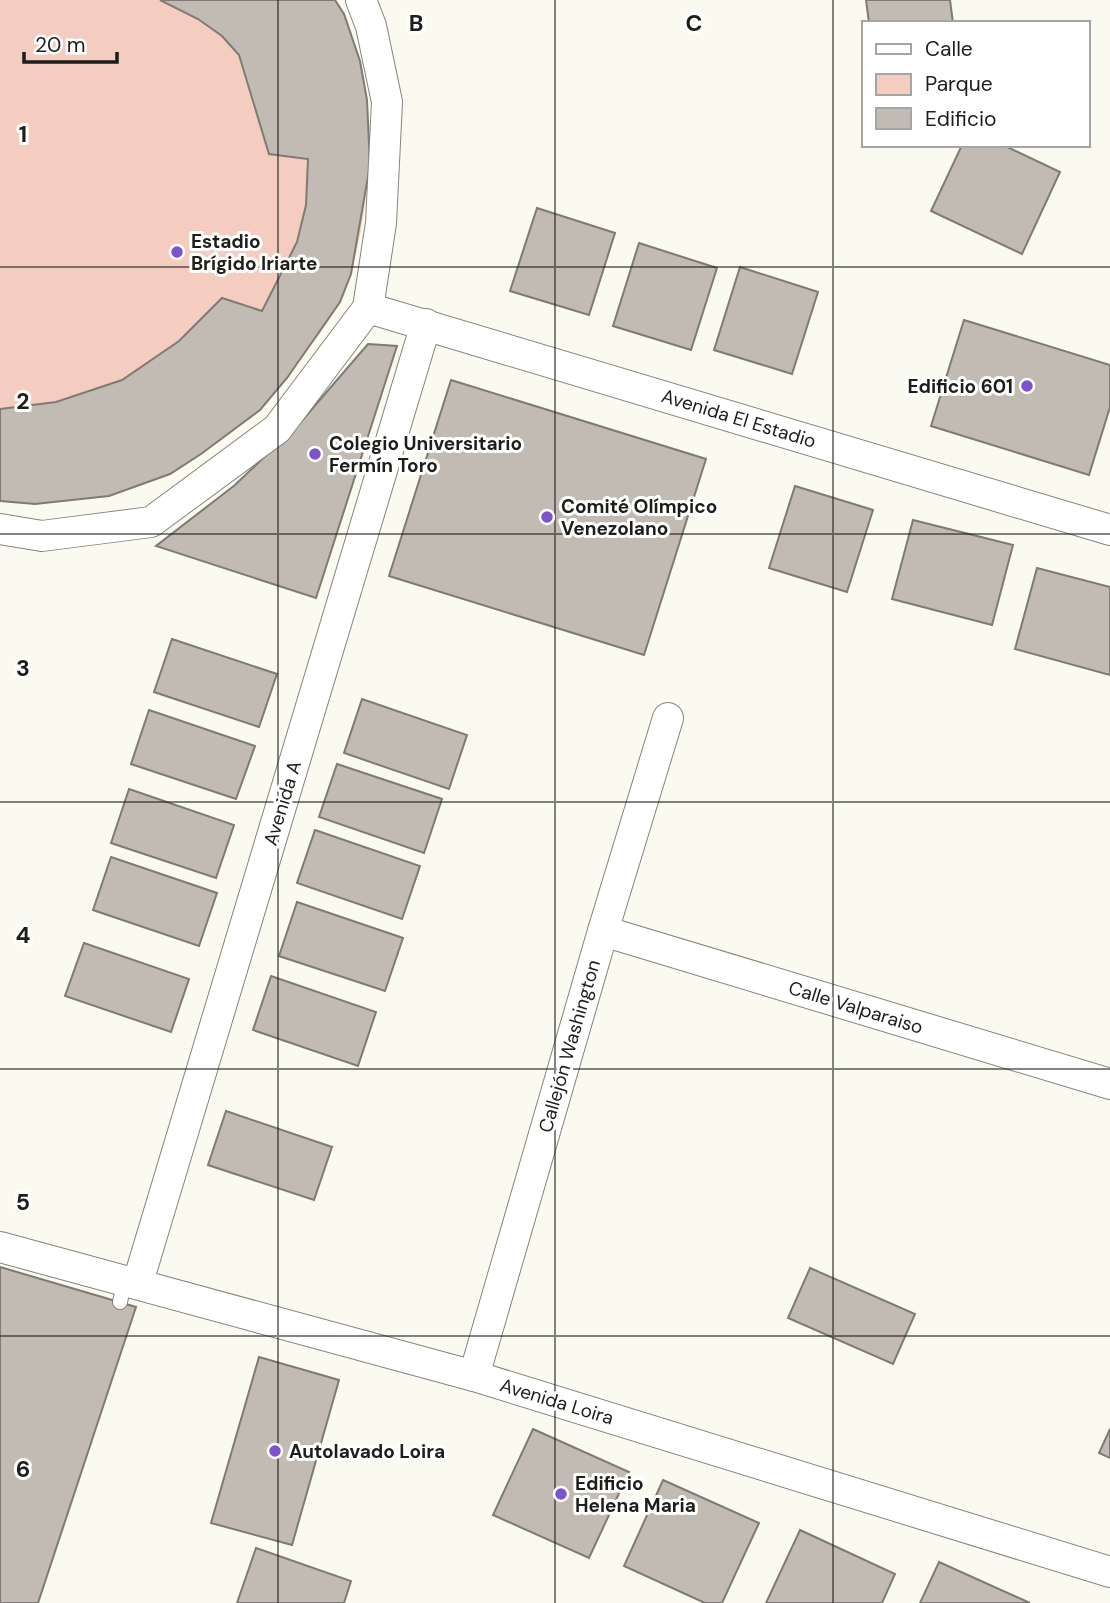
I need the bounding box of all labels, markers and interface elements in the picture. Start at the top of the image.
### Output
text: B [409,8,423,38]
text: C [686,8,702,38]
scale bar [24,21,117,65]
legend [862,21,1089,147]
text: 20 m [35,31,86,59]
text: Calle [925,35,973,63]
text: Parque [925,70,993,98]
text: Edificio [925,105,996,133]
text: 1 [19,119,27,149]
place label: Estadio Brígido Iriarte [191,229,317,276]
marker: Estadio Brígido Iriarte [169,244,185,260]
place label: Edificio 601 [908,374,1013,399]
marker: Edificio 601 [1019,378,1035,394]
street label: Avenida El Estadio [659,383,819,454]
text: 2 [16,386,30,416]
place label: Colegio Universitario Fermín Toro [329,431,522,478]
marker: Colegio Universitario Fermín Toro [307,446,323,462]
place label: Comité Olímpico Venezolano [561,494,717,541]
marker: Comité Olímpico Venezolano [539,509,555,525]
text: 3 [16,653,30,683]
street label: Avenida A [258,757,307,849]
text: 4 [16,920,31,950]
street label: Callejón Washington [533,957,606,1136]
street label: Calle Valparaiso [786,975,926,1040]
text: 5 [16,1187,30,1217]
street label: Avenida Loira [497,1372,617,1431]
place label: Autolavado Loira [289,1439,445,1464]
marker: Autolavado Loira [267,1443,283,1459]
text: 6 [16,1454,30,1484]
place label: Edificio Helena Maria [575,1471,696,1518]
marker: Edificio Helena Maria [553,1486,569,1502]

